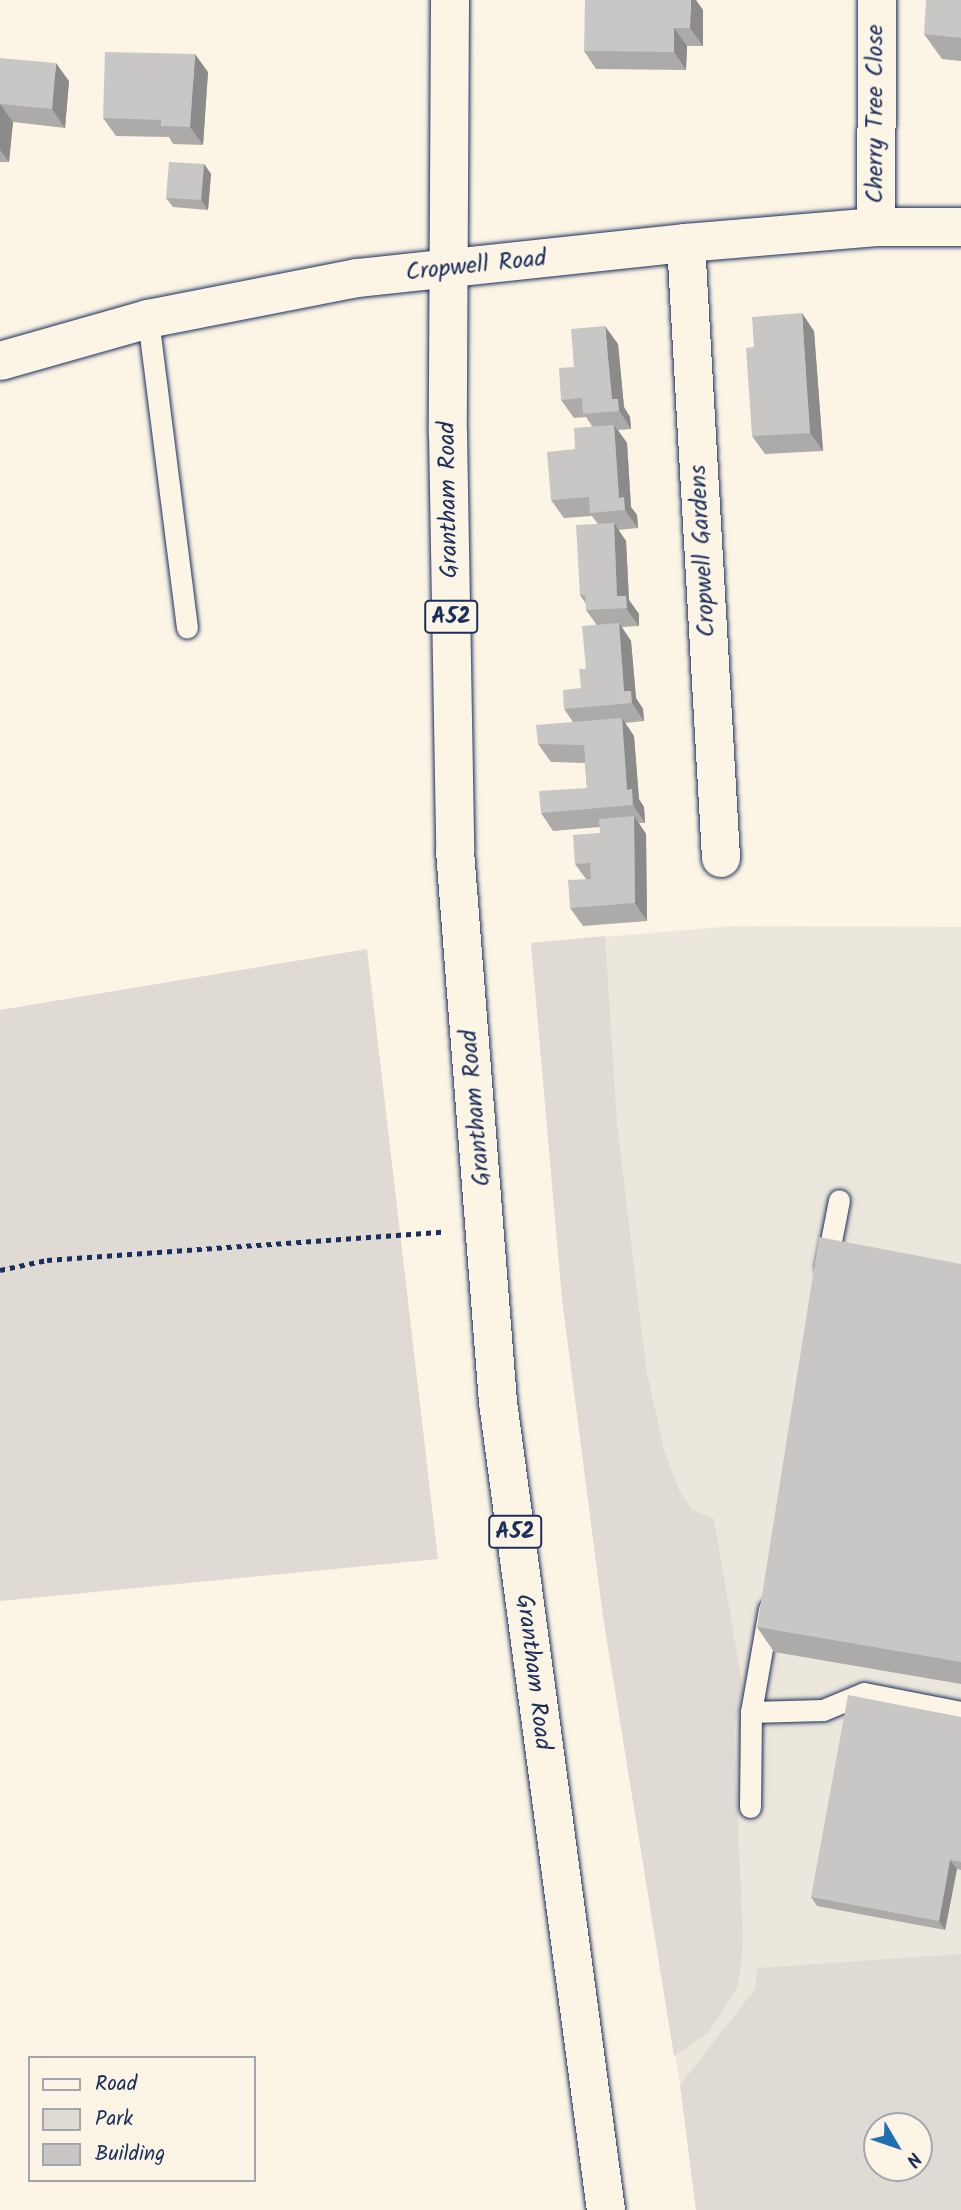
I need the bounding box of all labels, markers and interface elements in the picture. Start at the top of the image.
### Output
street label: Cherry Tree Close [862,25,890,203]
street label: Cropwell Road [404,244,548,288]
street label: Grantham Road [433,421,465,579]
street label: Cropwell Gardens [684,464,722,638]
road number: A52 [423,597,479,636]
street label: Grantham Road [455,1029,497,1187]
road number: A52 [487,1512,543,1552]
street label: Grantham Road [509,1592,557,1752]
legend [28,2056,256,2182]
text: Road [95,2068,137,2101]
text: Park [95,2103,133,2136]
north arrow [863,2112,933,2182]
text: Building [95,2138,165,2171]
text: N [897,2145,928,2173]

